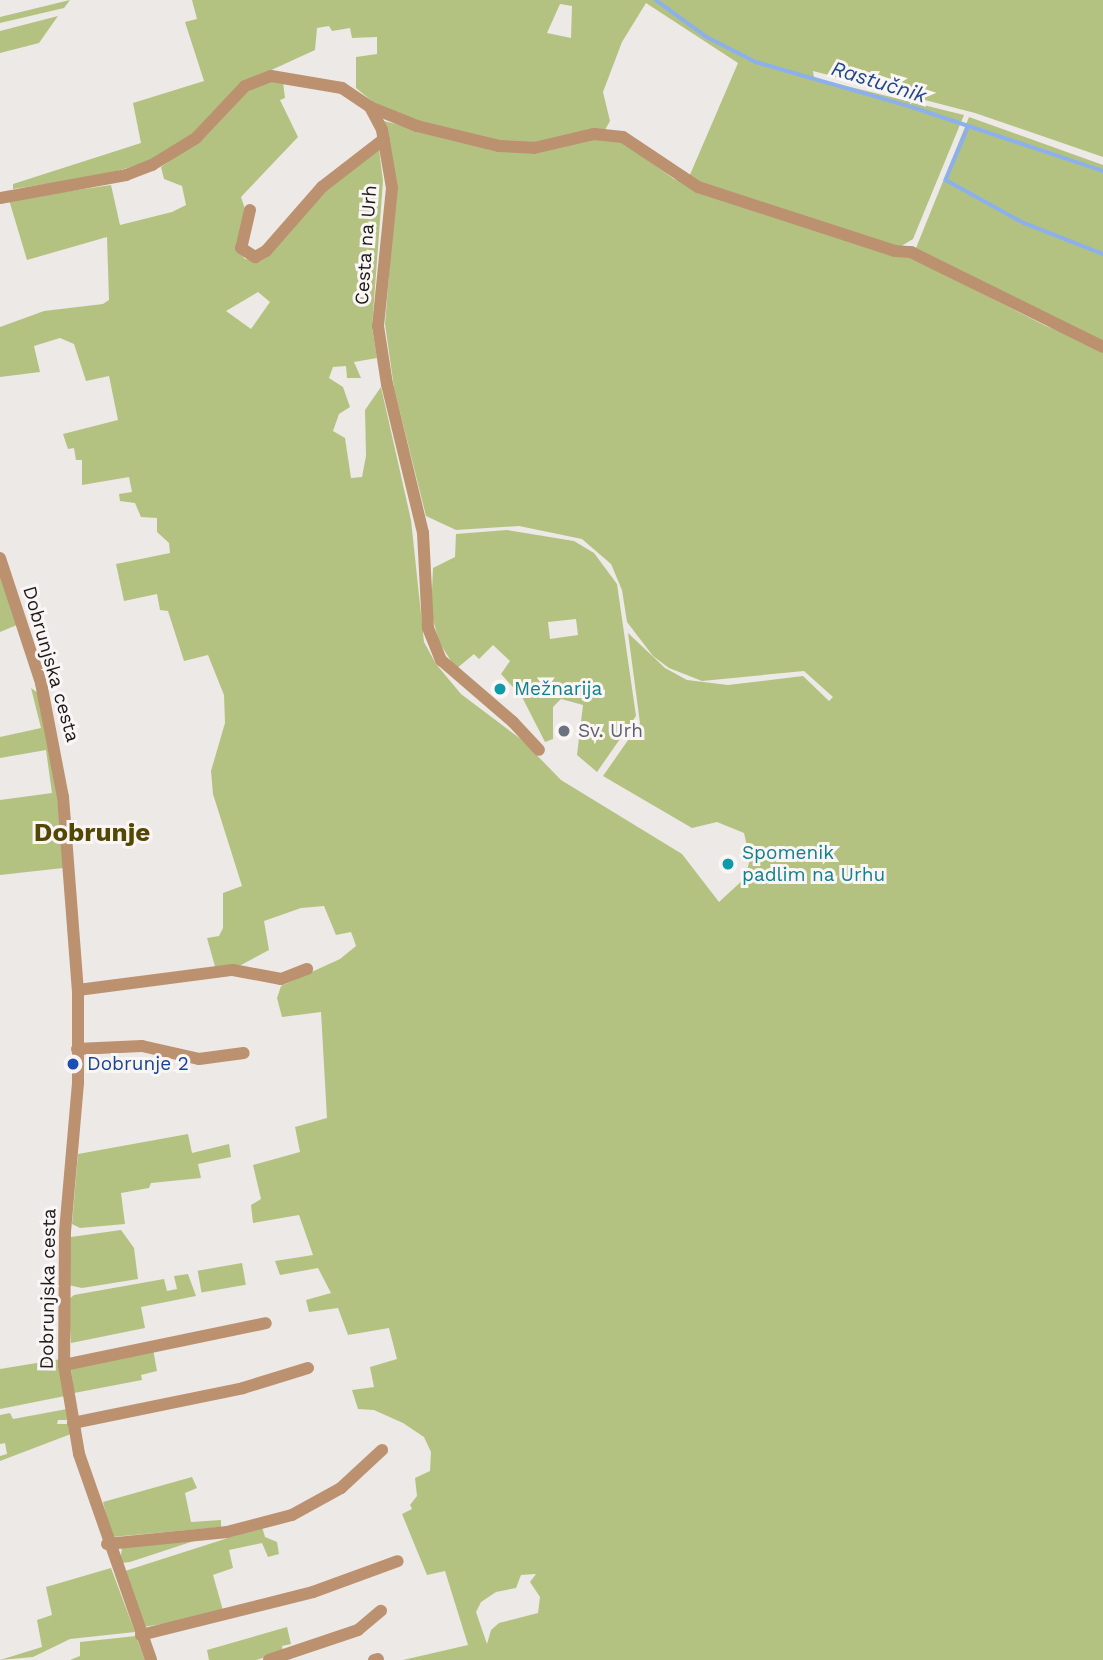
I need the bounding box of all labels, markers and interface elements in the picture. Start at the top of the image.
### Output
water label: Rastučnik [828,56,930,108]
street label: Cesta na Urh [350,184,382,306]
street label: Dobrunjska cesta [18,583,84,745]
place label: Mežnarija [514,678,602,700]
marker: Mežnarija [492,681,508,697]
place label: Sv. Urh [578,720,643,742]
marker: Sv. Urh [556,723,572,739]
district label: Dobrunje [34,817,150,849]
place label: Spomenik padlim na Urhu [742,842,886,886]
marker: Spomenik padlim na Urhu [720,856,736,872]
place label: Dobrunje 2 [87,1053,189,1075]
marker: Dobrunje 2 [65,1056,81,1072]
street label: Dobrunjska cesta [35,1208,61,1370]

